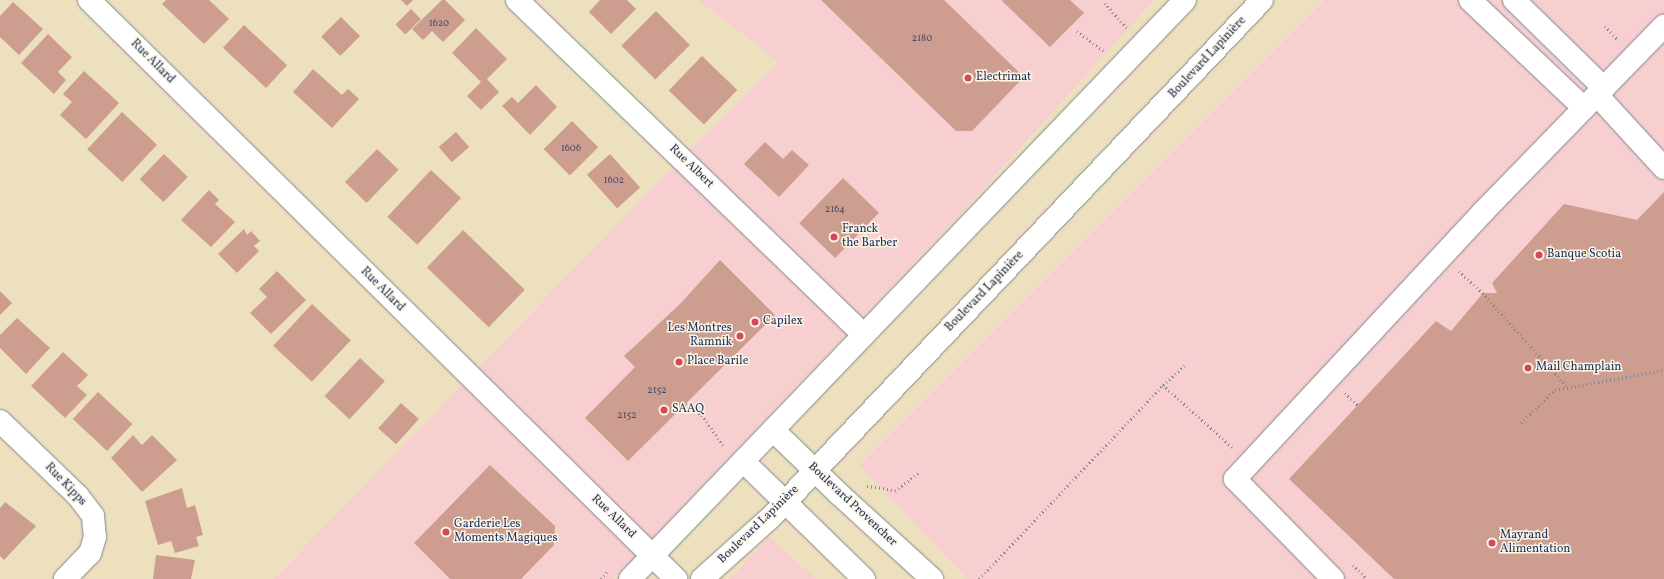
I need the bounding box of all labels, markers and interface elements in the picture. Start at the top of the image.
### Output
street label: Boulevard Lapinière [1166,14,1250,102]
house number: 1620 [429,18,449,30]
house number: 2180 [912,33,932,45]
street label: Rue Allard [127,37,177,87]
place label: Electrimat [976,71,1031,85]
marker: Electrimat [963,73,973,83]
street label: Rue Albert [666,142,716,192]
house number: 1606 [561,143,581,155]
house number: 1602 [604,175,624,187]
house number: 2164 [825,204,845,216]
place label: Franck the Barber [842,223,897,251]
marker: Franck the Barber [829,232,839,242]
place label: Banque Scotia [1547,248,1621,262]
street label: Boulevard Lapinière [943,249,1027,335]
marker: Banque Scotia [1534,250,1544,260]
street label: Rue Allard [357,265,407,315]
place label: Capilex [763,315,803,329]
marker: Capilex [750,317,760,327]
place label: Les Montres Ramnik [668,322,732,350]
marker: Les Montres Ramnik [735,331,745,341]
place label: Place Barile [687,355,748,369]
marker: Place Barile [674,357,684,367]
place label: Mail Champlain [1536,361,1621,375]
marker: Mail Champlain [1523,363,1533,373]
house number: 2152 [647,385,667,397]
place label: SAAQ [672,403,704,417]
marker: SAAQ [659,405,669,415]
house number: 2152 [617,410,637,422]
street label: Boulevard Provencher [804,460,900,550]
street label: Rue Kipps [41,461,89,509]
street label: Boulevard Lapinière [716,483,802,567]
street label: Rue Allard [588,492,638,542]
place label: Garderie Les Moments Magiques [454,518,558,546]
marker: Garderie Les Moments Magiques [441,527,451,537]
place label: Mayrand Alimentation [1500,529,1570,557]
marker: Mayrand Alimentation [1487,538,1497,548]

